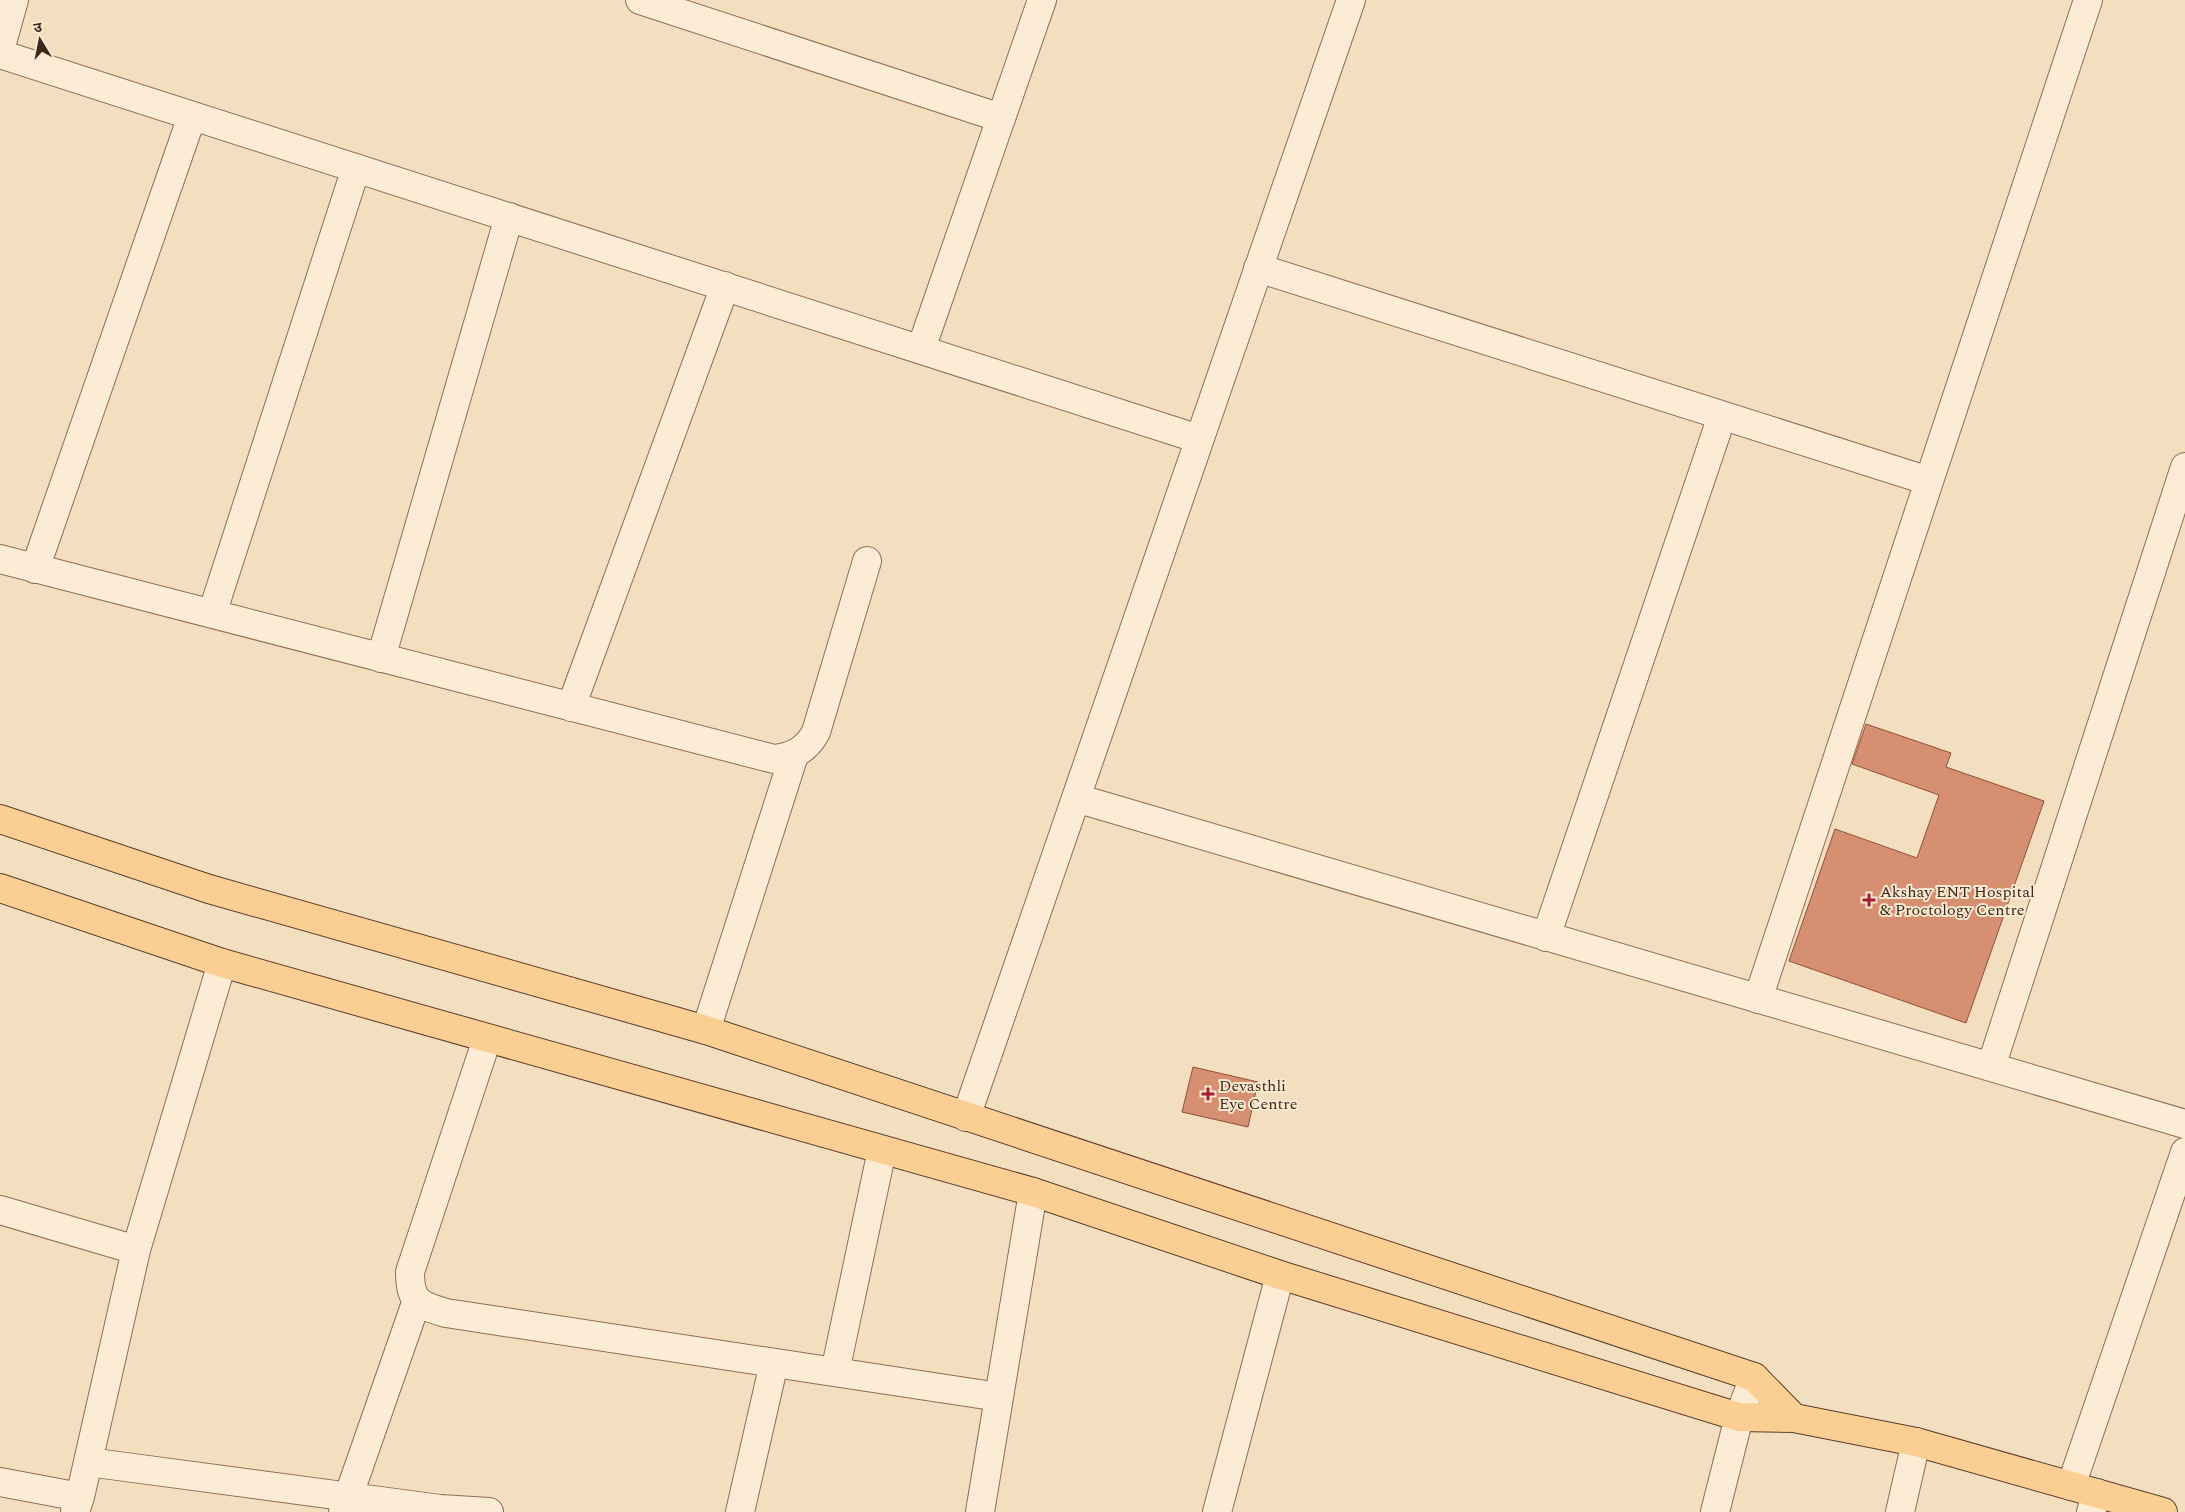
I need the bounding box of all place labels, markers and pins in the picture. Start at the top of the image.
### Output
place label: Akshay ENT Hospital & Proctology Centre [1880,880,2035,922]
marker: Akshay ENT Hospital & Proctology Centre [1862,893,1876,907]
place label: Devasthli Eye Centre [1219,1074,1297,1116]
marker: Devasthli Eye Centre [1201,1087,1215,1101]

